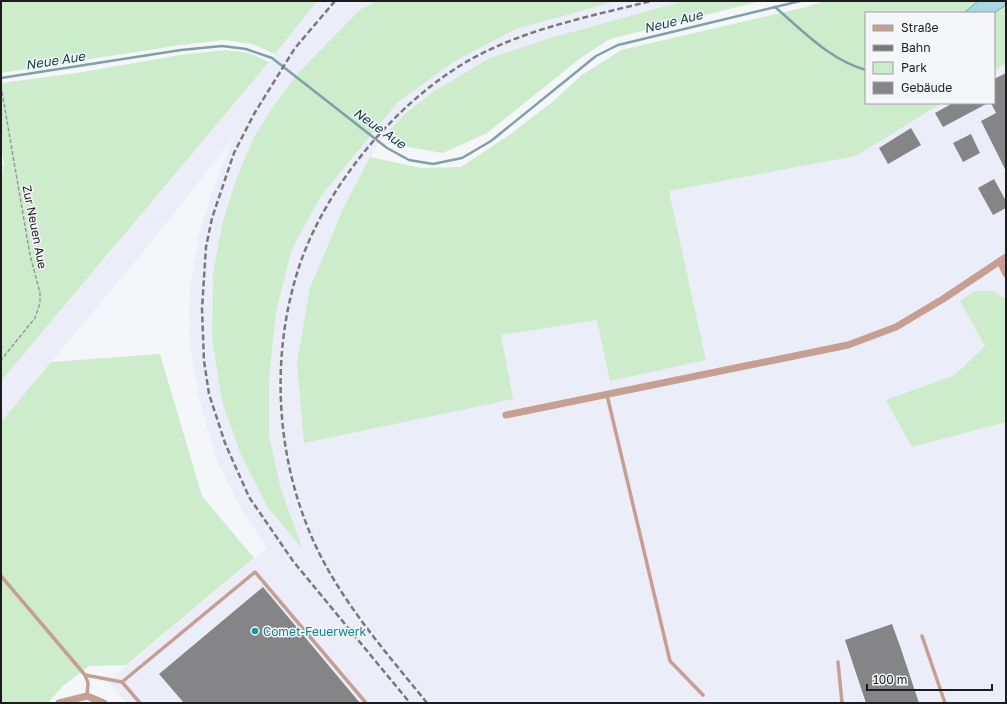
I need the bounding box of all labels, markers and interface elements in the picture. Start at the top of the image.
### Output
water label: Neue Aue [642,6,705,36]
legend [865,12,995,104]
text: Straße [901,20,939,35]
text: Bahn [901,40,931,55]
water label: Neue Aue [24,47,87,73]
text: Park [901,60,927,75]
text: Gebäude [901,80,952,95]
water label: Neue Aue [351,104,410,153]
street label: Zur Neuen Aue [20,184,50,270]
place label: Comet-Feuerwerk [263,624,366,639]
marker: Comet-Feuerwerk [250,626,260,636]
scale bar [867,666,992,692]
text: 100 m [873,672,907,687]

